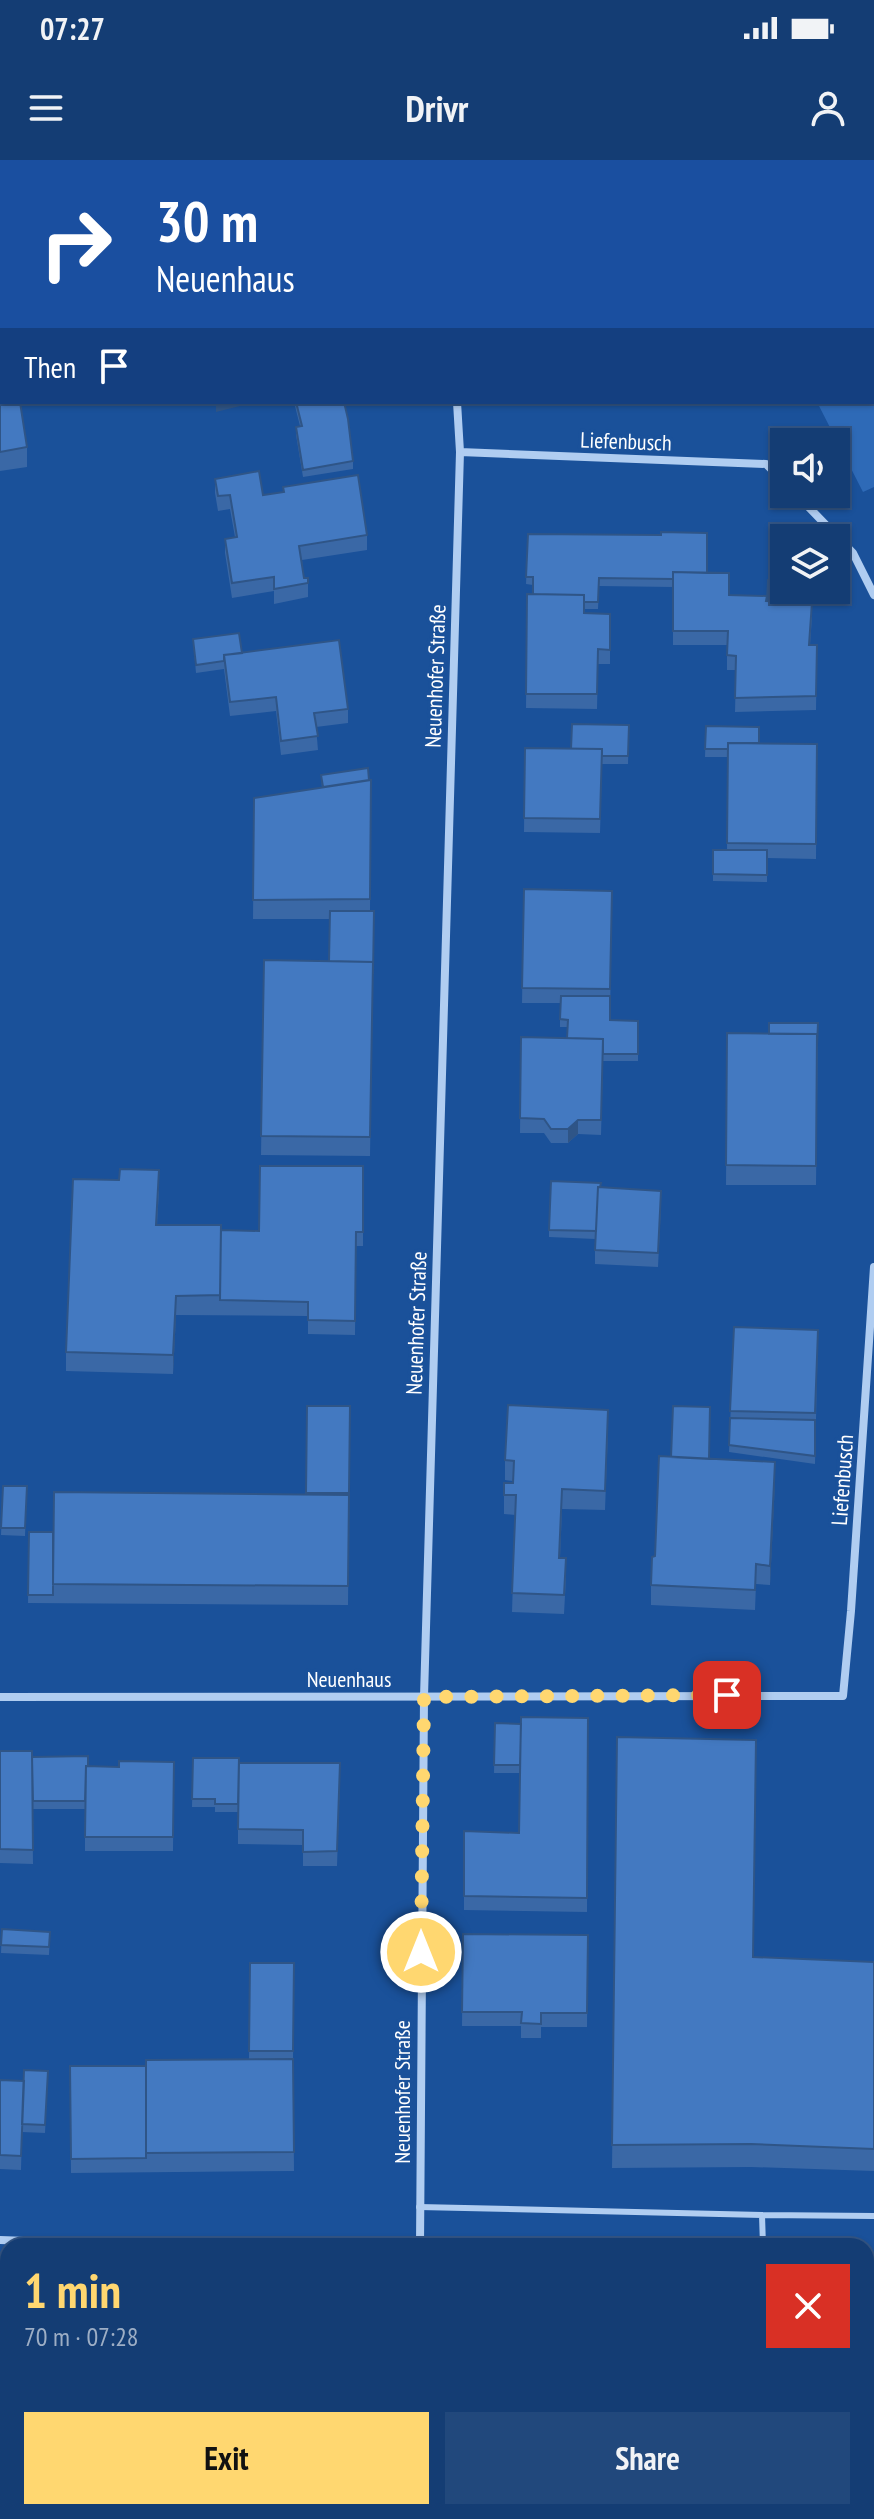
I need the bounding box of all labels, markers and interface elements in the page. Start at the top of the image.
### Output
text: 07:27 [40,9,105,48]
text: Drivr [406,85,468,132]
icon: menu [24,86,68,130]
icon: person [806,86,850,130]
text: 30 m [156,185,258,257]
icon: right [24,192,128,296]
text: Neuenhaus [156,255,295,302]
icon: arrive [92,344,136,388]
text: Then [24,347,76,386]
street label: Liefenbusch [580,425,672,457]
map controls [770,428,850,604]
button: sound [770,428,850,508]
button: layers [770,524,850,604]
street label: Neuenhofer Straße [419,604,451,748]
street label: Neuenhofer Straße [400,1251,432,1395]
street label: Liefenbusch [825,1434,859,1526]
pin [693,1661,761,1729]
street label: Neuenhaus [307,1665,391,1693]
icon: arrive [705,1673,749,1717]
position arrow [379,1910,463,1994]
street label: Neuenhofer Straße [388,2020,416,2164]
text: 1 min [24,2259,121,2321]
button: close [766,2264,850,2348]
text: 70 m · 07:28 [24,2320,139,2353]
button: Exit [24,2412,429,2504]
button: Share [445,2412,850,2504]

